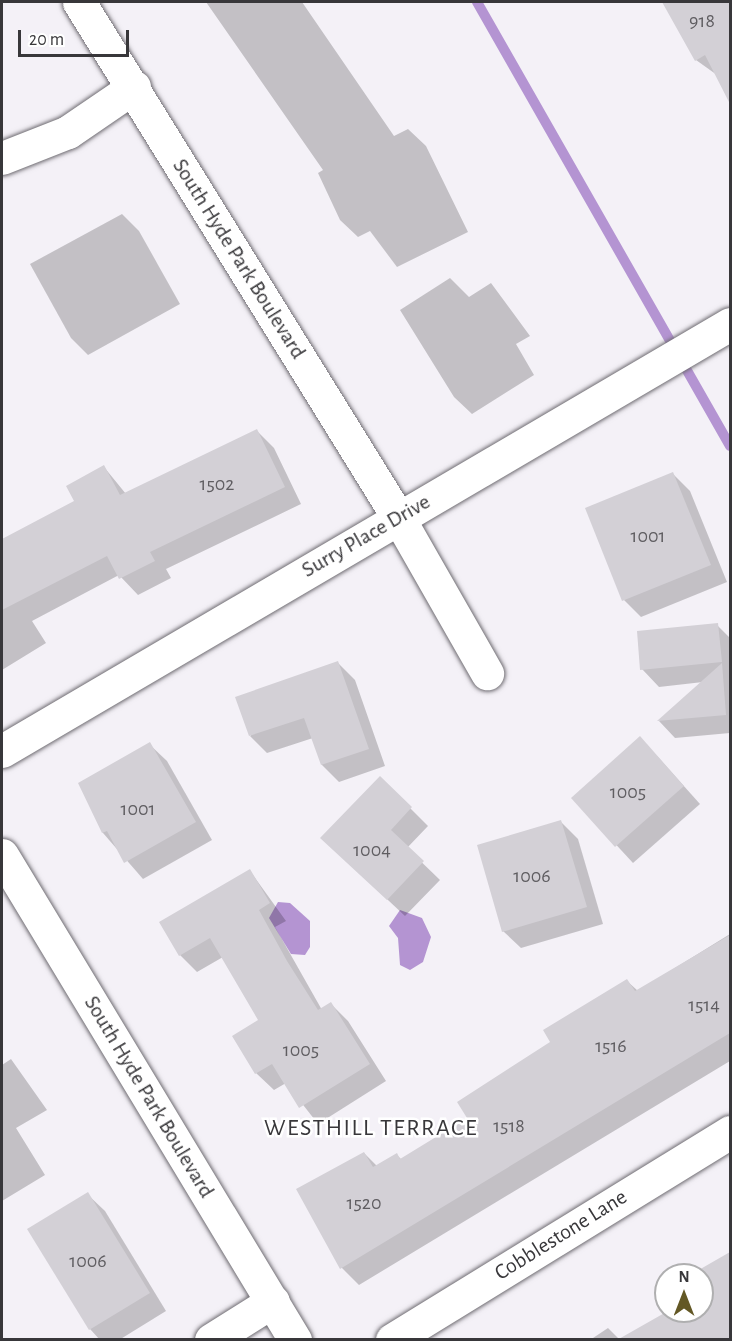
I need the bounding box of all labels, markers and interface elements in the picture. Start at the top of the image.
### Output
house number: 918 [689,9,715,33]
scale bar [21,18,132,56]
text: 20 m [29,31,64,49]
street label: South Hyde Park Boulevard [167,154,311,364]
house number: 1502 [200,472,234,496]
street label: Surry Place Drive [297,489,435,583]
house number: 1001 [631,524,665,548]
house number: 1005 [610,780,646,804]
house number: 1001 [121,797,155,821]
house number: 1004 [353,838,391,862]
house number: 1006 [513,864,551,888]
street label: South Hyde Park Boulevard [78,991,220,1203]
house number: 1514 [688,993,720,1017]
house number: 1516 [595,1034,627,1058]
house number: 1005 [283,1038,319,1062]
house number: 1518 [493,1114,525,1138]
district label: WESTHILL TERRACE [264,1115,478,1143]
street label: Cobblestone Lane [490,1184,632,1286]
house number: 1520 [347,1191,381,1215]
house number: 1006 [69,1249,107,1273]
north arrow [654,1263,714,1323]
text: N [678,1269,690,1285]

